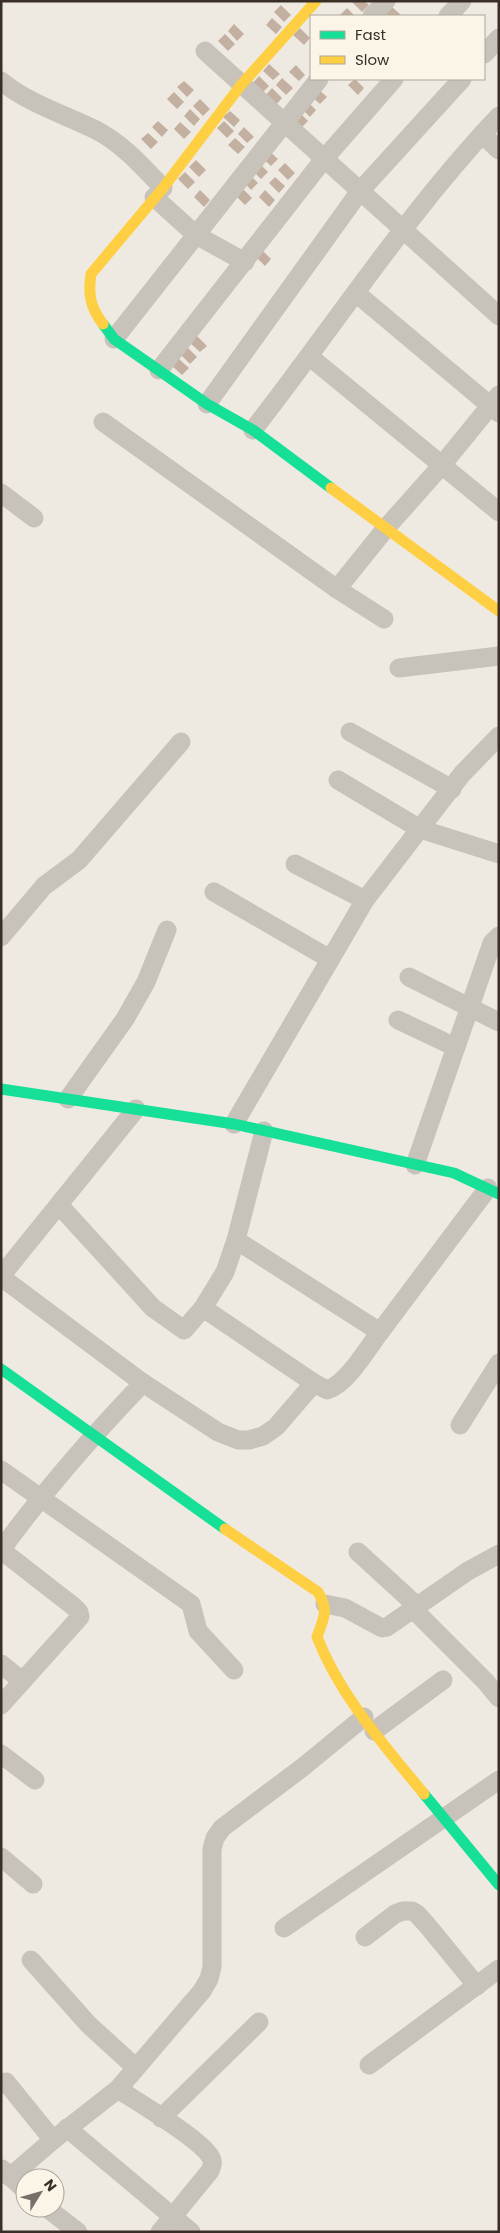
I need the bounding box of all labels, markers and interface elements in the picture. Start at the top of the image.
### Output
legend [310,15,485,80]
text: Fast [355,24,386,45]
text: Slow [355,49,390,70]
north arrow [15,2168,65,2218]
text: N [39,2175,62,2195]

